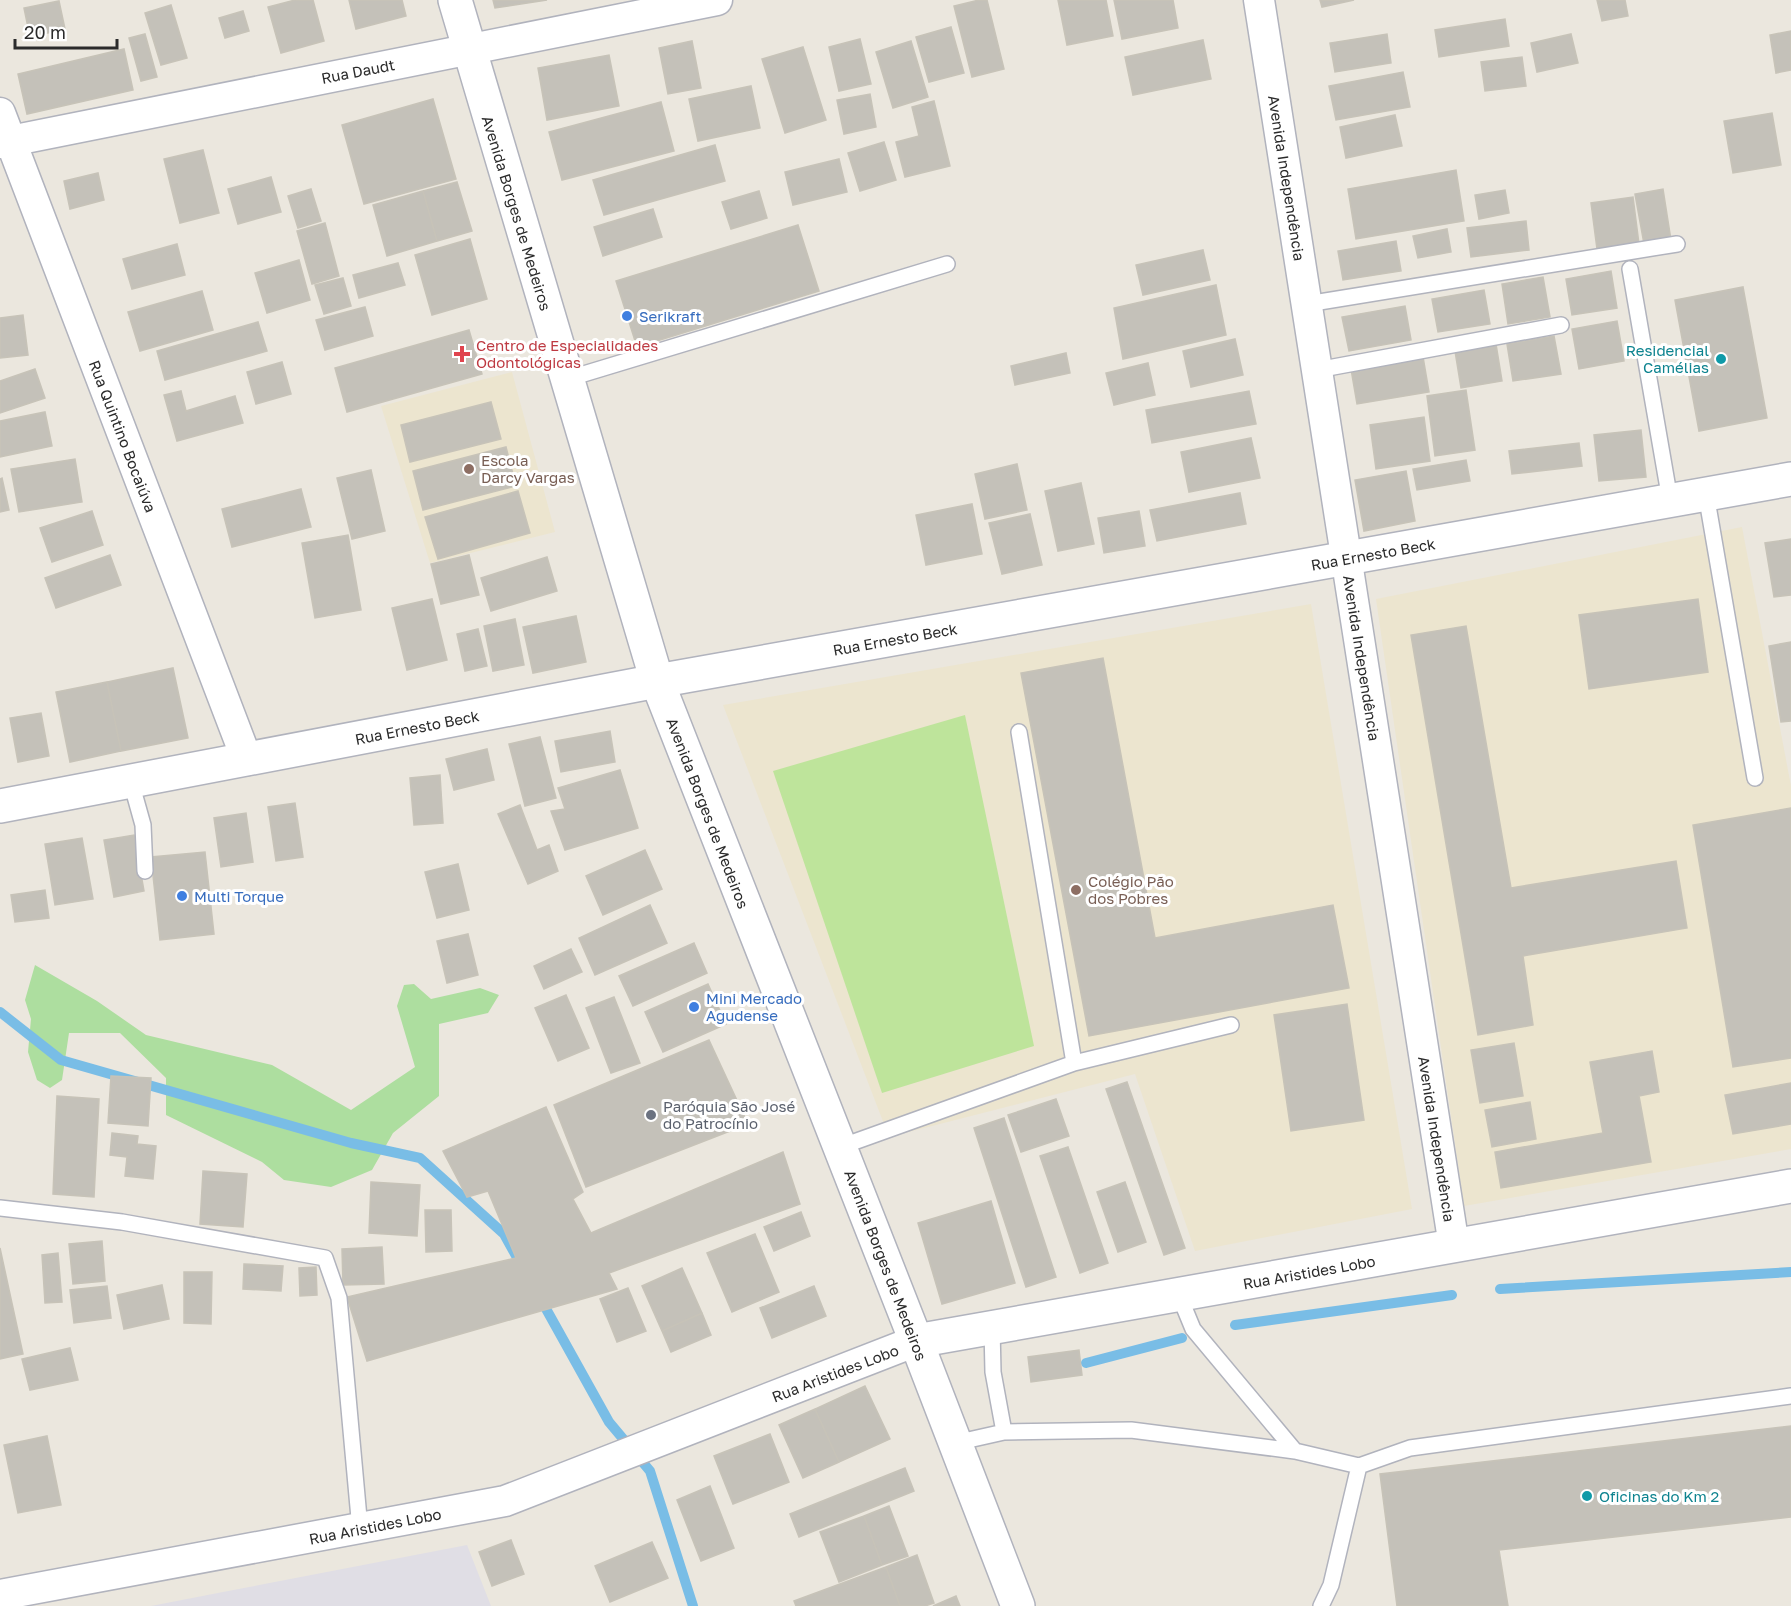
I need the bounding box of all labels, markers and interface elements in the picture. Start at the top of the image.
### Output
scale bar [15,12,117,50]
text: 20 m [24,21,66,43]
street label: Rua Daudt [320,55,396,87]
street label: Avenida Independência [1265,94,1309,262]
street label: Avenida Borges de Medeiros [479,113,555,313]
place label: Serikraft [639,307,701,325]
marker: Serikraft [620,309,634,323]
place label: Centro de Especialidades Odontológicas [476,336,658,371]
place label: Residencial Camélias [1626,341,1709,376]
marker: Centro de Especialidades Odontológicas [453,345,471,363]
marker: Residencial Camélias [1714,352,1728,366]
street label: Rua Quintino Bocaiúva [86,357,160,515]
place label: Escola Darcy Vargas [481,451,575,486]
marker: Escola Darcy Vargas [462,462,476,476]
street label: Rua Ernesto Beck [1309,534,1437,574]
street label: Avenida Independência [1340,574,1384,742]
street label: Rua Ernesto Beck [831,619,959,659]
street label: Rua Ernesto Beck [353,706,481,748]
street label: Avenida Borges de Medeiros [663,715,753,911]
place label: Colégio Pão dos Pobres [1088,872,1174,907]
marker: Colégio Pão dos Pobres [1069,883,1083,897]
place label: Multi Torque [194,887,284,905]
marker: Multi Torque [175,889,189,903]
place label: Mini Mercado Agudense [706,989,802,1024]
marker: Mini Mercado Agudense [687,1000,701,1014]
street label: Avenida Independência [1415,1055,1459,1223]
place label: Paróquia São José do Patrocínio [663,1097,795,1132]
marker: Paróquia São José do Patrocínio [644,1108,658,1122]
street label: Avenida Borges de Medeiros [841,1167,931,1363]
street label: Rua Aristides Lobo [1241,1251,1377,1293]
street label: Rua Aristides Lobo [769,1341,901,1405]
place label: Oficinas do Km 2 [1599,1487,1719,1505]
marker: Oficinas do Km 2 [1580,1489,1594,1503]
street label: Rua Aristides Lobo [307,1504,443,1548]

